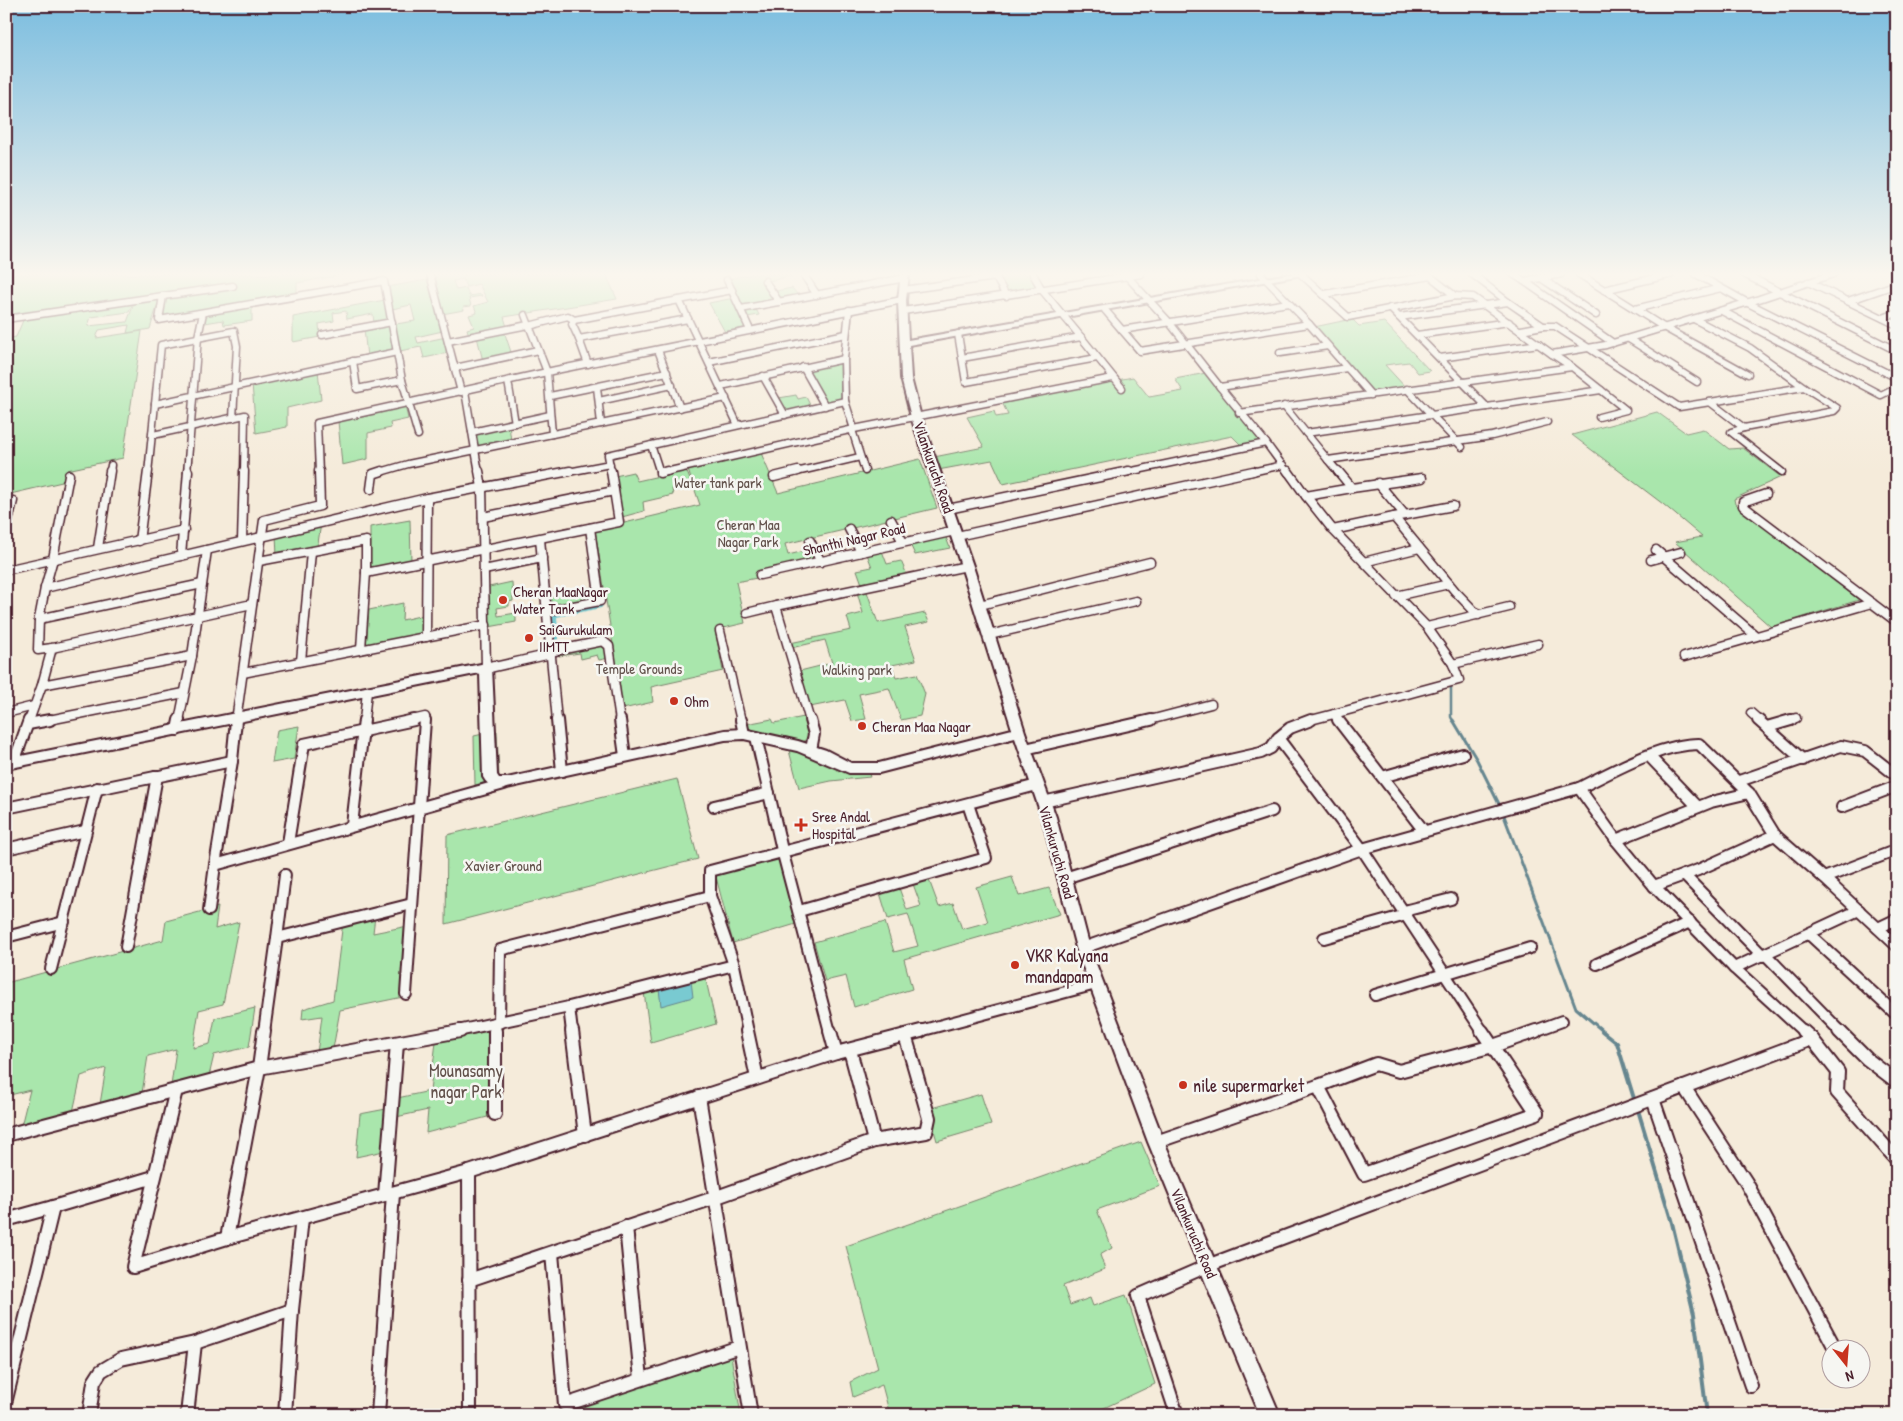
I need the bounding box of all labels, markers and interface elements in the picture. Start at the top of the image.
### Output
street label: Vilankuruchi Road [908,418,960,516]
park label: Water tank park [674,472,762,493]
park label: Cheran Maa Nagar Park [716,514,780,552]
street label: Shanthi Nagar Road [801,517,907,561]
place label: Cheran MaaNagar Water Tank [513,581,608,619]
marker: Cheran MaaNagar Water Tank [497,594,509,606]
place label: SaiGurukulam IIMTT [539,619,612,657]
marker: SaiGurukulam IIMTT [523,632,535,644]
park label: Temple Grounds [596,658,682,679]
park label: Walking park [822,659,892,680]
place label: Ohm [684,691,709,712]
marker: Ohm [668,695,680,707]
place label: Cheran Maa Nagar [872,716,971,737]
marker: Cheran Maa Nagar [856,720,868,732]
street label: Vilankuruchi Road [1034,803,1080,901]
place label: Sree Andal Hospital [812,806,870,844]
marker: Sree Andal Hospital [794,818,808,832]
park label: Xavier Ground [464,855,542,876]
place label: VKR Kalyana mandapam [1025,943,1108,989]
marker: VKR Kalyana mandapam [1009,959,1021,971]
park label: Mounasamy nagar Park [429,1058,503,1104]
place label: nile supermarket [1193,1073,1305,1098]
marker: nile supermarket [1177,1079,1189,1091]
street label: Vilankuruchi Road [1166,1185,1222,1281]
north arrow [1820,1338,1870,1388]
text: N [1843,1367,1856,1387]

